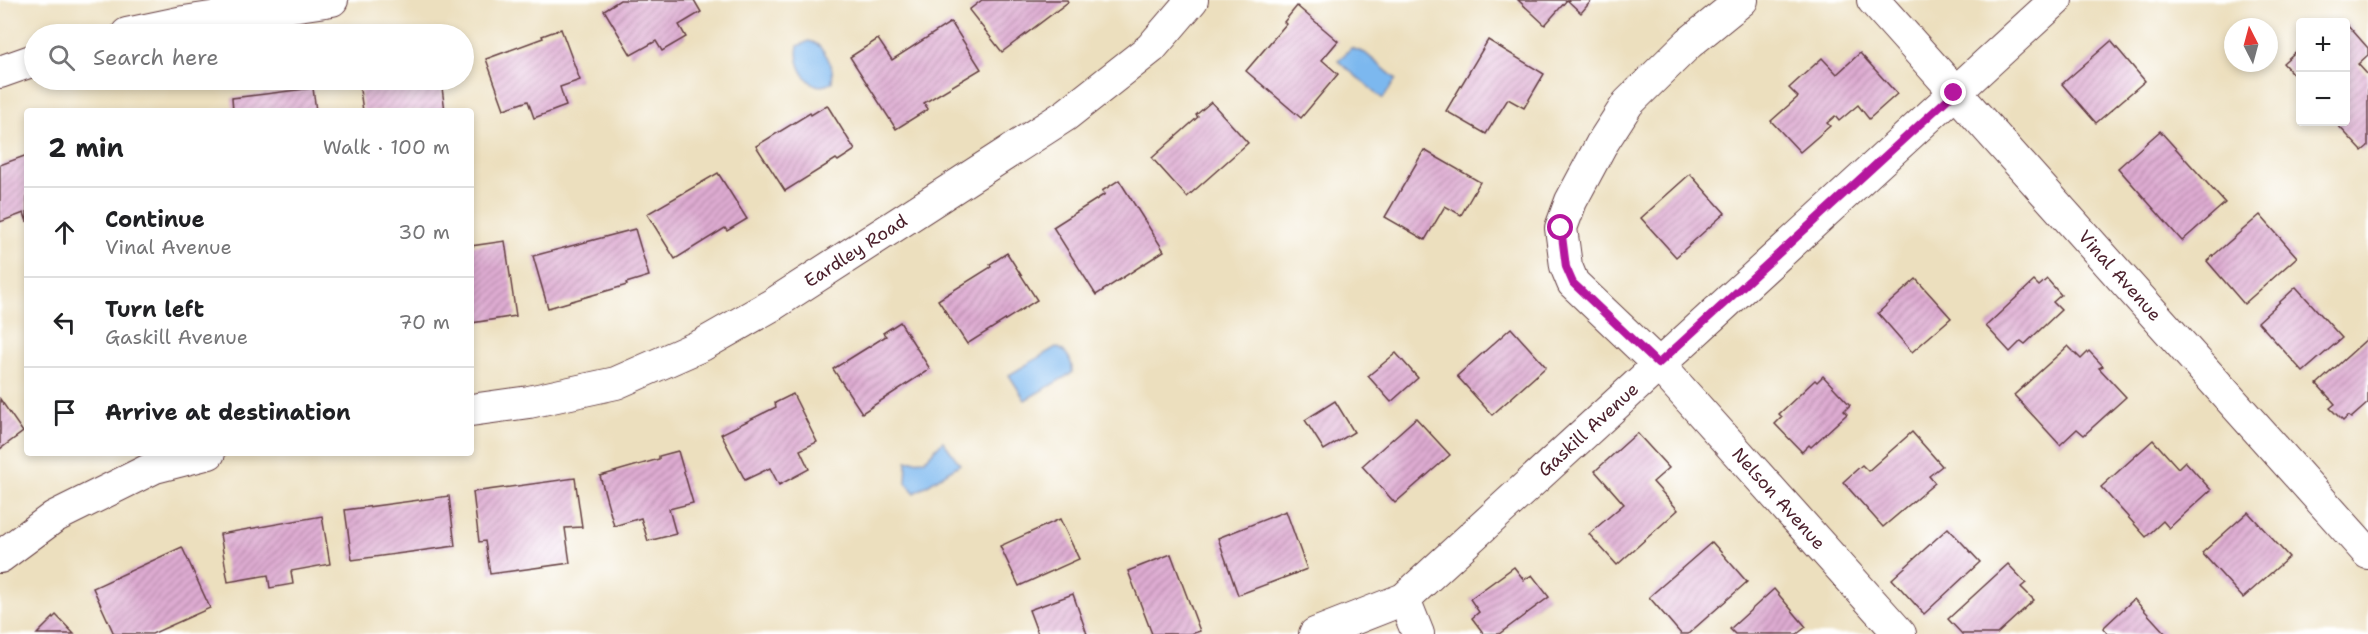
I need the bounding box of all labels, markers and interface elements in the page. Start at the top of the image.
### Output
north arrow [2224,18,2278,72]
map controls [2296,18,2350,126]
button: + [2296,18,2350,72]
search box [24,24,474,90]
icon: search [45,41,78,74]
text: Search here [93,43,219,72]
button: − [2296,72,2350,126]
route end [1940,79,1966,105]
text: 2 min [48,130,124,165]
text: Walk · 100 m [323,134,450,160]
text: Continue [105,205,205,234]
street label: Eardley Road [800,209,912,293]
route start [1547,214,1573,240]
icon: ahead [48,216,81,249]
text: 30 m [398,219,450,245]
street label: Vinal Avenue [2073,225,2167,326]
text: Vinal Avenue [105,234,232,260]
text: Turn left [105,295,204,324]
icon: left [48,306,81,339]
text: 70 m [398,309,450,335]
text: Gaskill Avenue [105,324,248,350]
street label: Gaskill Avenue [1533,377,1644,482]
icon: arrive [48,396,81,429]
text: Arrive at destination [105,398,351,427]
street label: Nelson Avenue [1727,443,1831,555]

